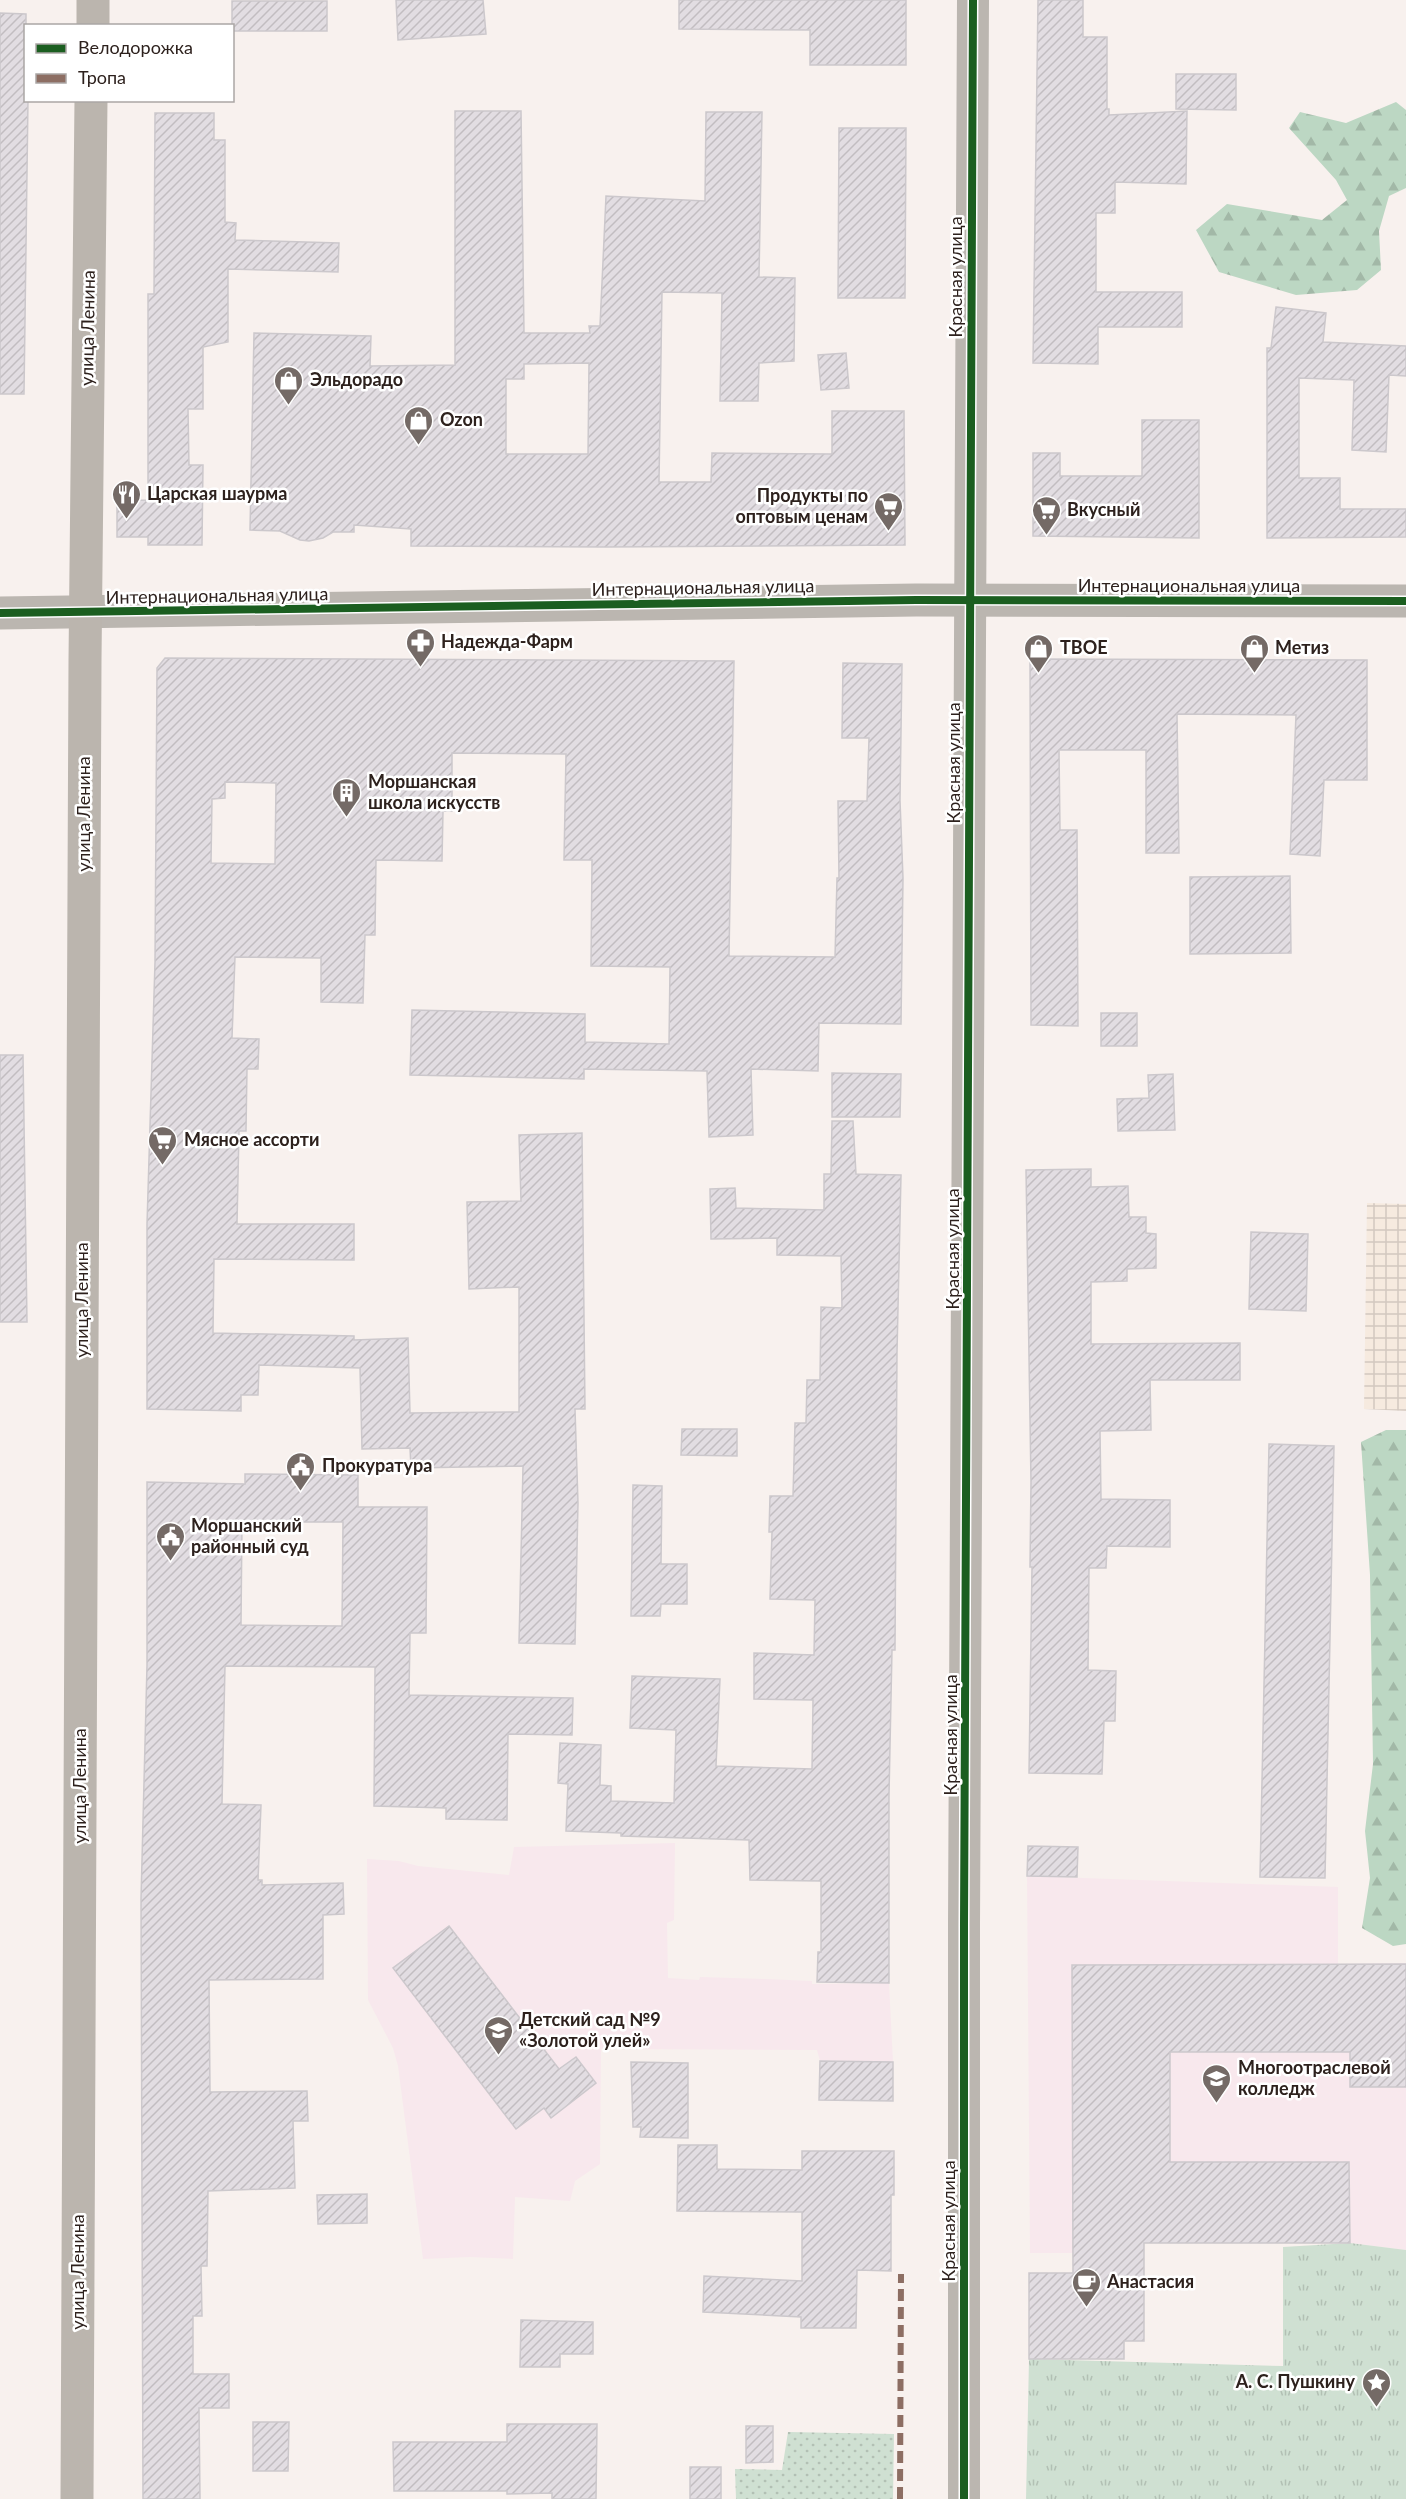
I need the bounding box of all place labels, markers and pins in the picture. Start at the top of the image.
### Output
shop icon: Эльдорадо [273,364,305,406]
place label: Эльдорадо [310,368,403,390]
shop icon: Ozon [403,404,435,446]
place label: Ozon [440,408,483,430]
restaurant icon: Царская шаурма [110,478,142,520]
place label: Царская шаурма [147,482,287,504]
place label: Продукты по оптовым ценам [736,484,868,527]
supermarket icon: Продукты по оптовым ценам [873,490,905,532]
supermarket icon: Вкусный [1030,494,1062,536]
place label: Вкусный [1067,498,1140,520]
pharmacy icon: Надежда-Фарм [404,626,436,668]
place label: Надежда-Фарм [441,630,573,652]
shop icon: ТВОЕ [1023,632,1055,674]
shop icon: Метиз [1238,632,1270,674]
place label: ТВОЕ [1060,636,1108,658]
place label: Метиз [1275,636,1329,658]
place label: Моршанская школа искусств [368,770,500,813]
building icon: Моршанская школа искусств [331,776,363,818]
supermarket icon: Мясное ассорти [147,1124,179,1166]
place label: Мясное ассорти [184,1128,319,1150]
public building icon: Прокуратура [285,1450,317,1492]
place label: Прокуратура [322,1454,432,1476]
place label: Моршанский районный суд [191,1514,309,1557]
public building icon: Моршанский районный суд [154,1520,186,1562]
place label: Детский сад №9 «Золотой улей» [519,2008,661,2051]
school or university icon: Детский сад №9 «Золотой улей» [482,2014,514,2056]
place label: Многоотраслевой колледж [1238,2056,1391,2099]
school or university icon: Многоотраслевой колледж [1201,2062,1233,2104]
cafe icon: Анастасия [1070,2266,1102,2308]
place label: Анастасия [1106,2270,1194,2292]
place icon: А. С. Пушкину [1360,2366,1392,2408]
place label: А. С. Пушкину [1235,2370,1356,2392]

